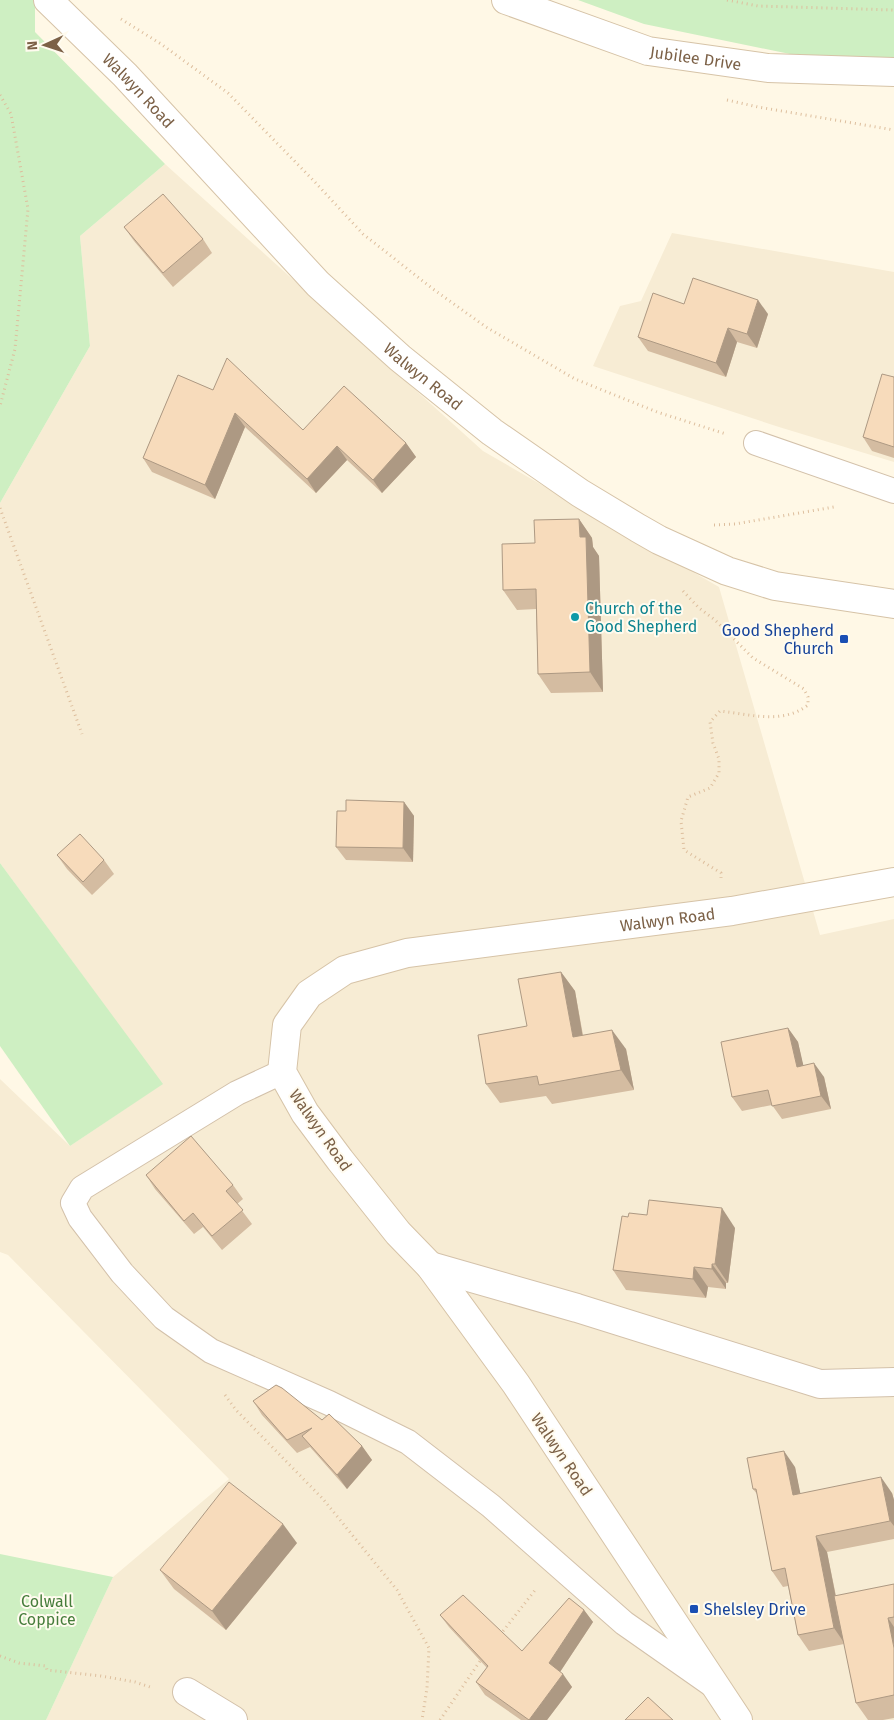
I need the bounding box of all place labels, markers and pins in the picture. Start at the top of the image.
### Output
place label: Church of the Good Shepherd [585,599,697,636]
marker: Church of the Good Shepherd [569,611,581,623]
place label: Good Shepherd Church [722,621,834,658]
marker: Good Shepherd Church [838,633,850,645]
place label: Shelsley Drive [704,1600,806,1619]
marker: Shelsley Drive [688,1603,700,1615]

